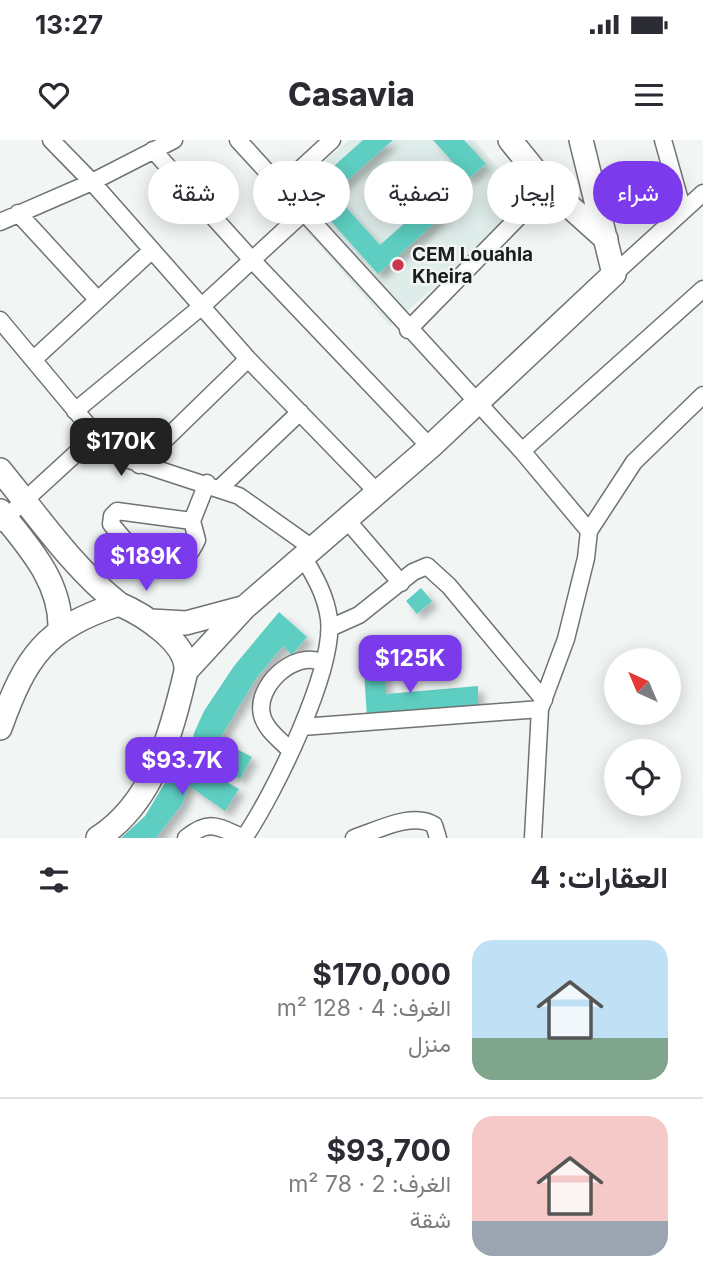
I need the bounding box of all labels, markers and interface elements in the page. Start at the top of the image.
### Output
text: 13:27 [35,9,103,40]
text: Casavia [288,75,415,114]
icon: heart [35,76,73,114]
icon: menu [630,76,668,114]
chip: شقة [148,161,239,224]
chip: جديد [253,161,350,224]
chip: تصفية [364,161,473,224]
chip: إيجار [487,161,579,224]
chip: شراء [593,161,683,224]
place label: CEM Louahla Kheira [412,243,533,288]
marker: CEM Louahla Kheira [390,257,406,273]
pin: $170K [72,418,170,478]
text: $170K [86,427,156,455]
pin: $189K [97,533,195,593]
text: $189K [110,542,182,570]
pin: $125K [361,636,459,695]
text: $125K [375,644,445,672]
north arrow [604,648,681,724]
map controls [604,648,681,816]
pin: $93.7K [125,738,239,797]
button: locate [604,739,681,816]
text: $93.7K [141,746,223,774]
text: العقارات: 4 [530,859,668,895]
icon: filters [35,861,73,899]
text: $170,000 [312,956,451,992]
icon: home [528,968,612,1052]
text: الغرف: 4 · 128 m² [277,994,451,1022]
text: منزل [408,1030,451,1058]
text: $93,700 [326,1132,451,1168]
icon: home [528,1144,612,1228]
text: الغرف: 2 · 78 m² [288,1170,451,1198]
text: شقة [409,1206,451,1234]

